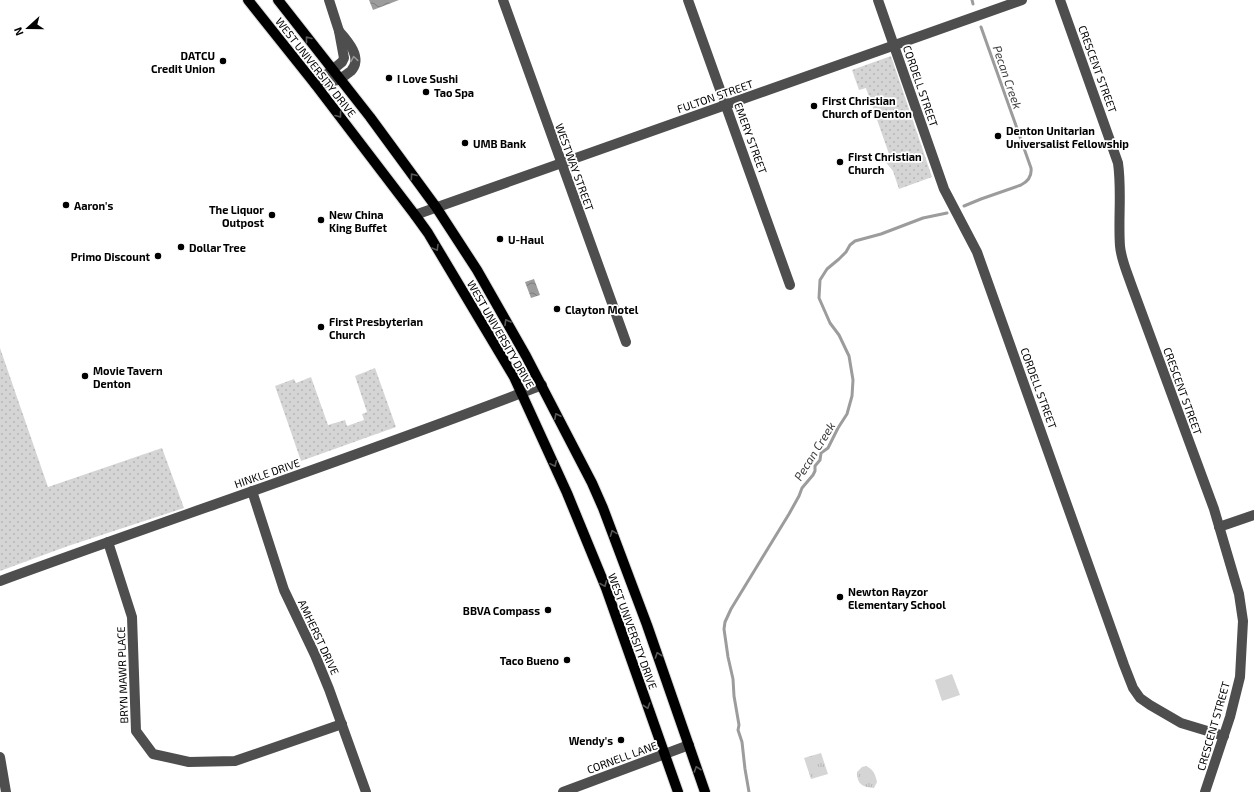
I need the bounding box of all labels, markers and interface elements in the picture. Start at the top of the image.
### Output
north arrow [8,8,48,48]
street label: WEST UNIVERSITY DRIVE [273,15,359,119]
street label: CRESCENT STREET [1076,23,1120,115]
text: N [11,26,26,38]
one-way arrow [306,36,313,43]
water label: Pecan Creek [991,43,1025,111]
street label: CORDELL STREET [901,44,941,129]
place label: DATCU Credit Union [151,49,215,75]
one-way arrow [350,55,359,62]
marker: DATCU Credit Union [218,56,228,66]
place label: I Love Sushi [397,72,458,85]
marker: I Love Sushi [384,73,394,83]
street label: FULTON STREET [675,77,755,115]
place label: Tao Spa [434,86,474,99]
marker: Tao Spa [421,87,431,97]
place label: First Christian Church of Denton [822,94,912,120]
street label: EMERY STREET [732,100,770,176]
marker: First Christian Church of Denton [809,101,819,111]
one-way arrow [334,111,341,118]
street label: WESTWAY STREET [553,122,597,213]
place label: Denton Unitarian Universalist Fellowship [1006,124,1129,150]
marker: Denton Unitarian Universalist Fellowship [993,131,1003,141]
place label: UMB Bank [473,137,527,150]
marker: UMB Bank [460,138,470,148]
place label: First Christian Church [848,150,922,176]
marker: First Christian Church [835,157,845,167]
one-way arrow [411,173,418,180]
place label: Aaron's [74,199,113,212]
marker: Aaron's [61,200,71,210]
place label: The Liquor Outpost [209,203,264,229]
place label: New China King Buffet [329,208,387,234]
marker: The Liquor Outpost [267,210,277,220]
marker: New China King Buffet [316,215,326,225]
place label: U-Haul [508,233,544,246]
marker: U-Haul [495,234,505,244]
place label: Dollar Tree [189,241,246,254]
marker: Dollar Tree [176,242,186,252]
one-way arrow [432,244,439,251]
place label: Primo Discount [71,250,150,263]
marker: Primo Discount [153,251,163,261]
street label: WEST UNIVERSITY DRIVE [465,278,537,390]
place label: Clayton Motel [565,303,639,317]
marker: Clayton Motel [552,304,562,314]
place label: First Presbyterian Church [329,315,423,341]
one-way arrow [504,319,511,326]
marker: First Presbyterian Church [316,322,326,332]
street label: CRESCENT STREET [1161,345,1205,437]
street label: CORDELL STREET [1018,346,1060,431]
place label: Movie Tavern Denton [93,364,163,390]
marker: Movie Tavern Denton [80,371,90,381]
one-way arrow [555,413,562,420]
water label: Pecan Creek [790,419,838,483]
street label: HINKLE DRIVE [232,456,302,490]
one-way arrow [549,459,557,467]
one-way arrow [609,530,617,537]
street label: WEST UNIVERSITY DRIVE [606,571,660,691]
one-way arrow [599,579,607,587]
place label: Newton Rayzor Elementary School [848,585,946,612]
marker: Newton Rayzor Elementary School [835,592,845,602]
street label: AMHERST DRIVE [296,597,342,677]
place label: BBVA Compass [463,604,540,617]
marker: BBVA Compass [543,605,553,615]
street label: BRYN MAWR PLACE [114,626,130,724]
one-way arrow [654,652,662,659]
place label: Taco Bueno [500,654,560,667]
marker: Taco Bueno [562,655,572,665]
street label: CRESCENT STREET [1194,679,1232,772]
one-way arrow [643,703,651,710]
place label: Wendy's [569,734,613,748]
marker: Wendy's [616,735,626,745]
street label: CORNELL LANE [585,738,659,776]
one-way arrow [693,765,702,772]

